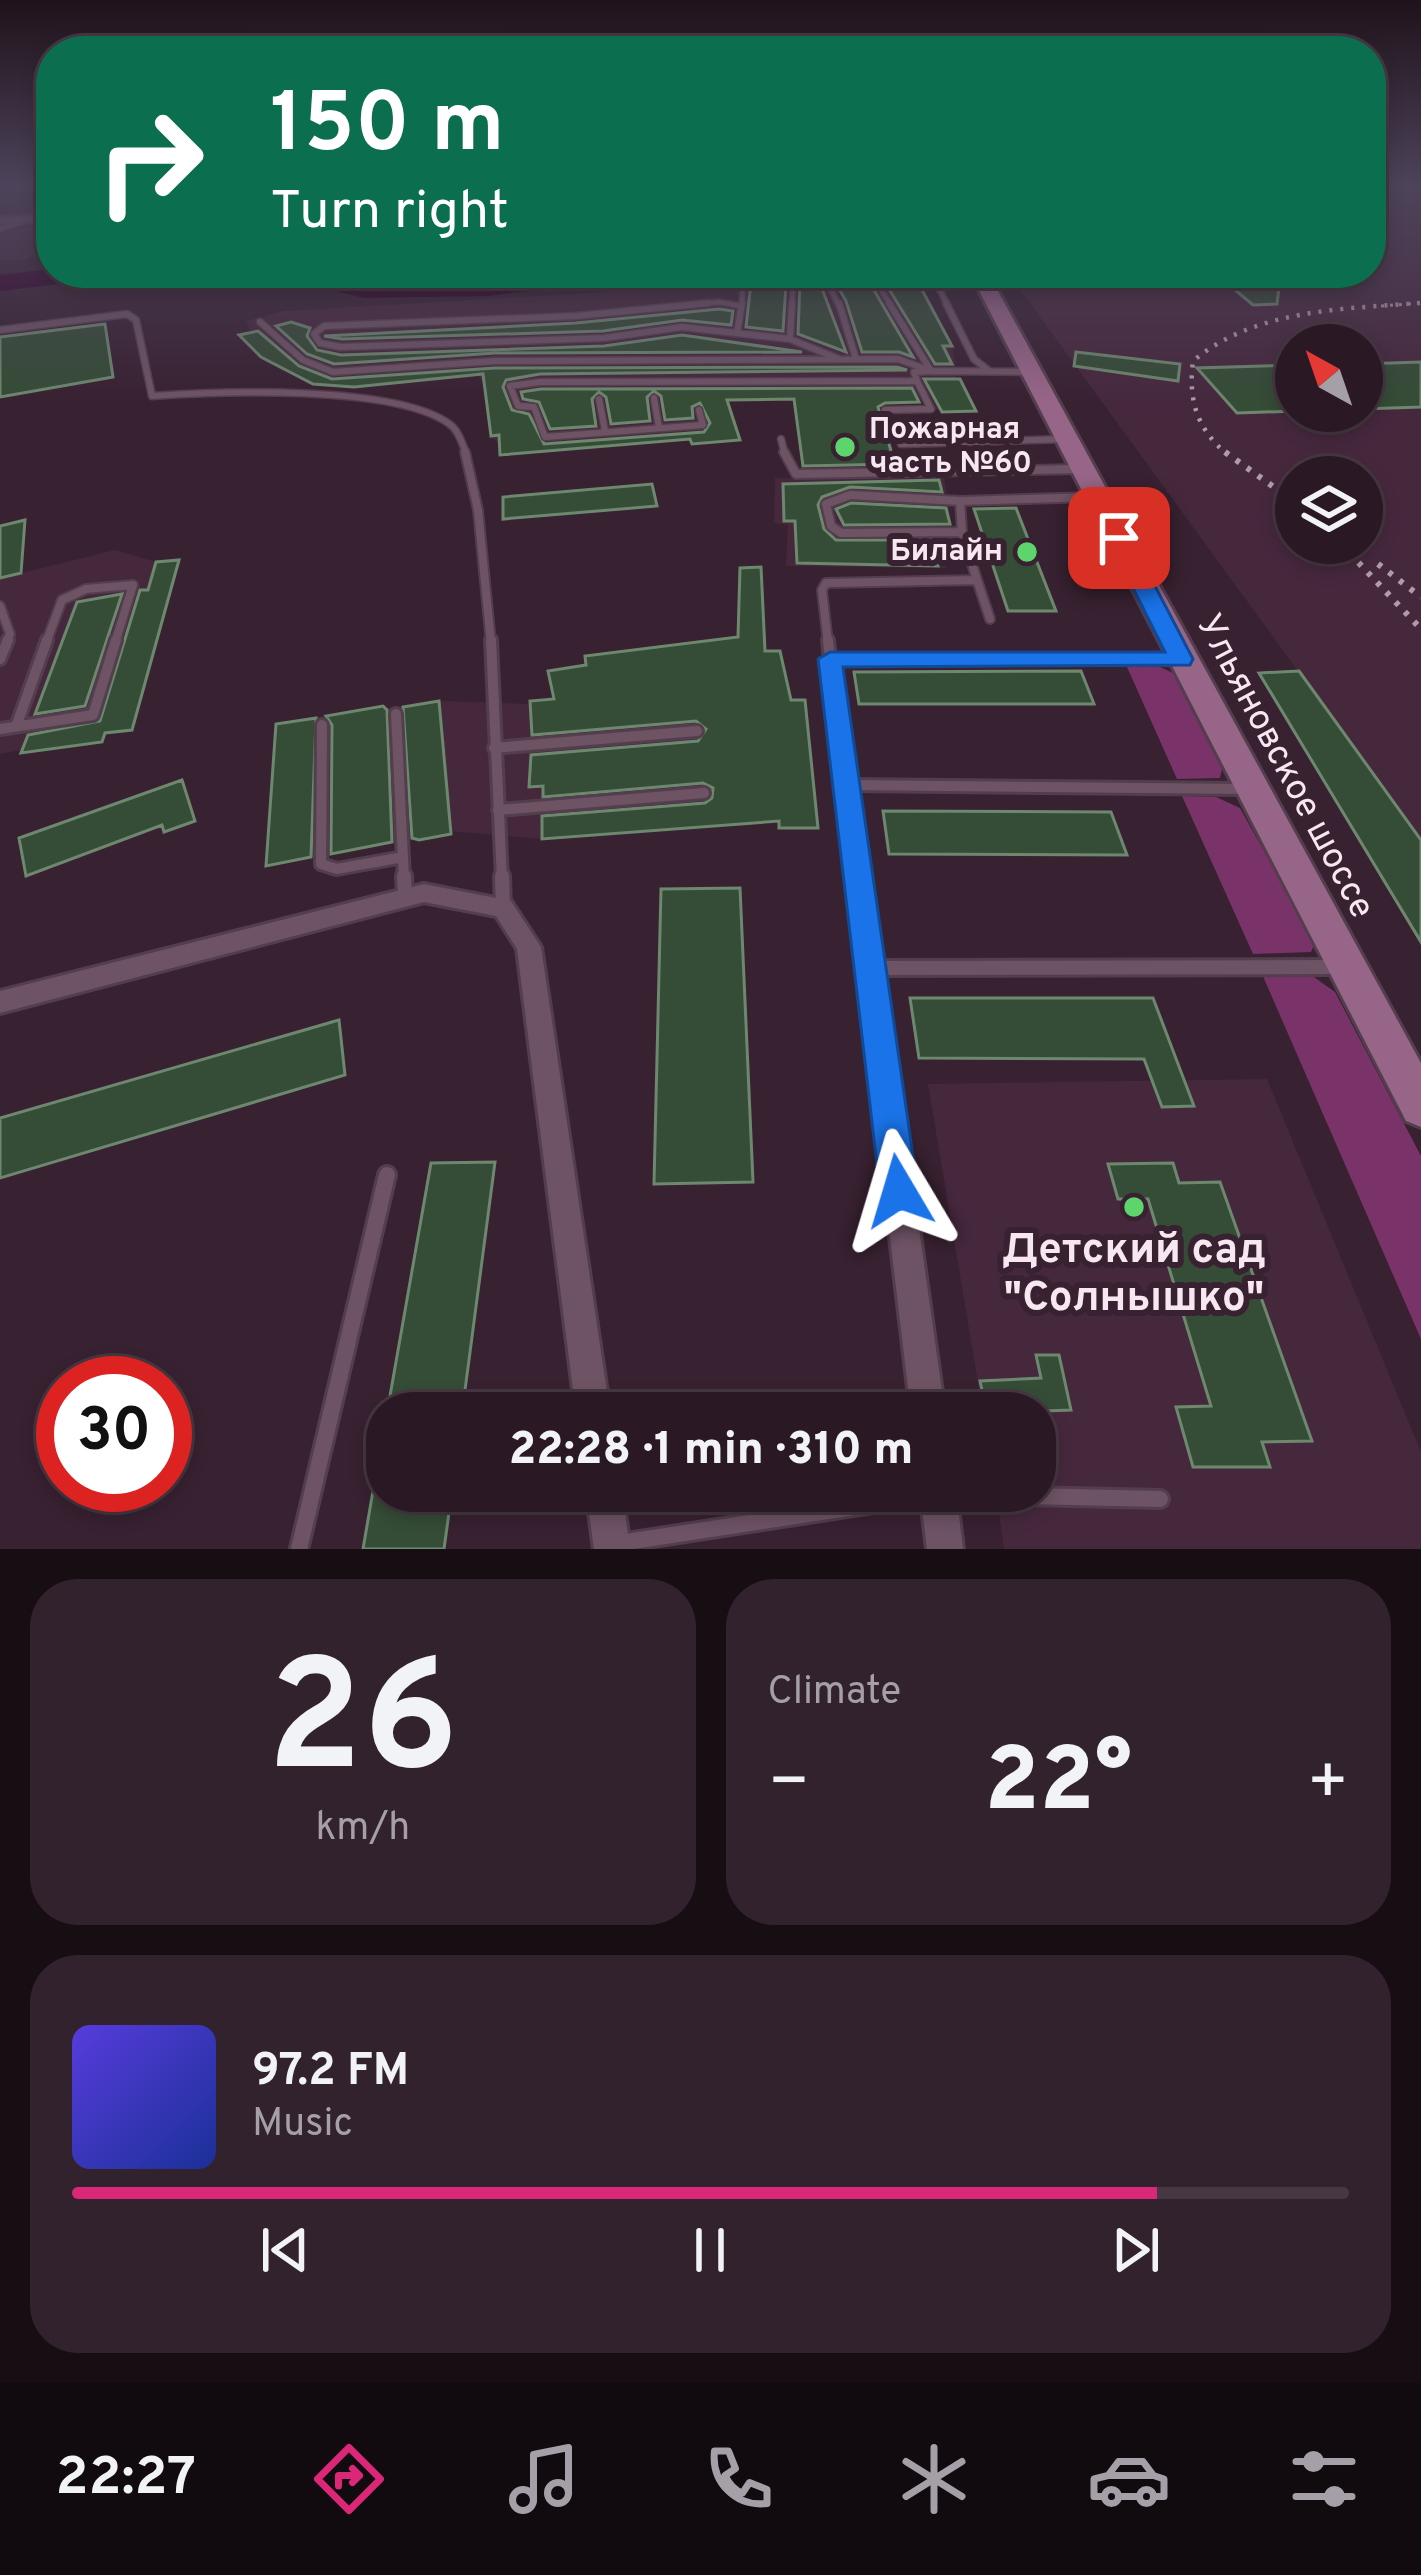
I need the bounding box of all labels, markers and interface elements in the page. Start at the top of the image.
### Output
text: 150 m [270,75,505,181]
icon: right [72,84,228,240]
text: Turn right [270,179,509,248]
north arrow [1275,324,1383,432]
map controls [1275,324,1383,564]
place label: Пожарная часть №60 [869,412,1032,483]
marker: Пожарная часть №60 [832,434,858,460]
button: layers [1275,456,1383,564]
pin [1068,487,1170,589]
icon: arrive [1086,505,1152,571]
place label: Билайн [890,534,1003,571]
marker: Билайн [1014,539,1040,565]
street label: Ульяновское шоссе [1184,607,1384,927]
position arrow [836,1128,962,1254]
marker: Детский сад "Солнышко" [1121,1194,1147,1220]
place label: Детский сад "Солнышко" [1002,1225,1266,1326]
speed limit sign: 30 [36,1356,192,1512]
text: 22:28 · 1 min · 310 m [509,1423,913,1480]
text: 26 [267,1628,458,1826]
text: Climate [768,1669,901,1718]
text: 22° [984,1729,1132,1842]
text: − [768,1744,810,1827]
text: + [1306,1744,1349,1827]
text: km/h [315,1805,410,1854]
text: 97.2 FM [252,2044,409,2101]
text: Music [252,2101,353,2150]
icon: previous [252,2217,318,2283]
icon: pause [677,2217,743,2283]
icon: next [1103,2217,1169,2283]
icon: directions [307,2437,391,2521]
icon: music [502,2437,586,2521]
icon: phone [697,2437,781,2521]
icon: climate [892,2437,976,2521]
icon: car [1087,2437,1171,2521]
icon: filters [1282,2437,1366,2521]
text: 22:27 [55,2445,196,2514]

